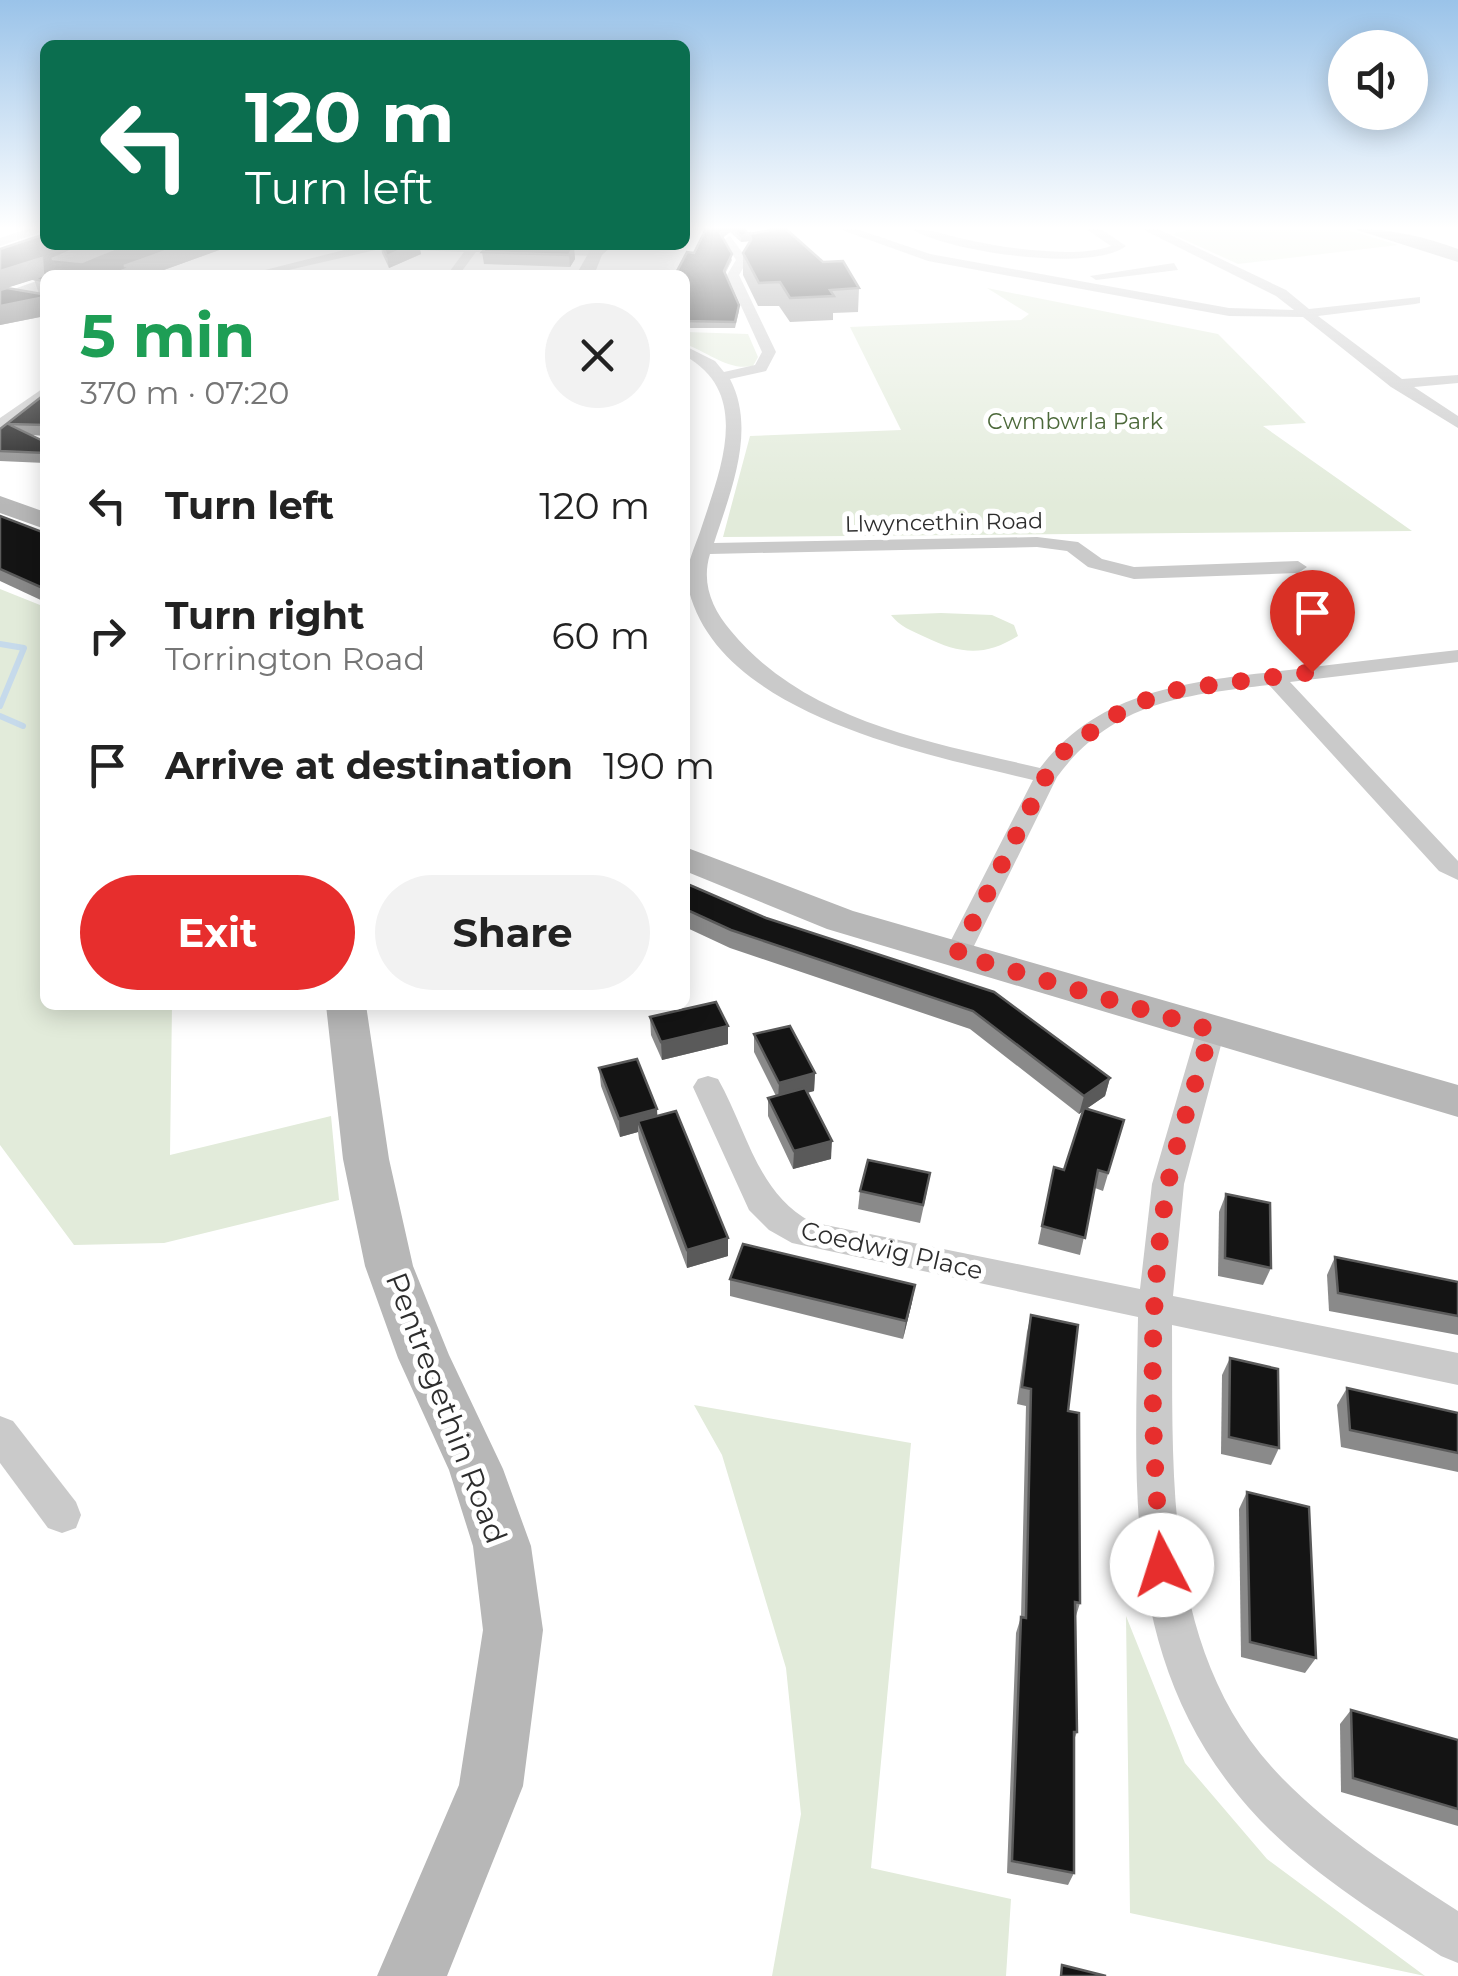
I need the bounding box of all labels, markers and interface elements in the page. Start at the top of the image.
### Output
map controls [1328,30,1428,130]
button: sound [1328,30,1428,130]
text: 120 m [245,74,455,160]
icon: left [80,80,210,210]
text: Turn left [245,160,433,215]
text: 5 min [80,299,255,372]
button: close [545,303,650,408]
text: 370 m · 07:20 [80,373,289,412]
park label: Cwmbwrla Park [987,408,1164,435]
icon: left [80,478,135,533]
text: Turn left [165,482,334,529]
text: 120 m [539,482,650,529]
street label: Llwyncethin Road [845,507,1043,538]
pin [1270,570,1355,673]
icon: arrive [1285,585,1340,640]
text: Turn right [165,592,364,639]
icon: right [80,608,135,663]
text: 60 m [551,612,650,659]
text: Torrington Road [165,639,425,678]
icon: arrive [80,738,135,793]
text: Arrive at destination [165,742,573,789]
text: 190 m [603,742,715,789]
button: Exit [80,875,355,990]
button: Share [375,875,650,990]
street label: Coedwig Place [798,1215,986,1285]
street label: Pentregethin Road [378,1267,515,1549]
position arrow [1110,1513,1214,1617]

